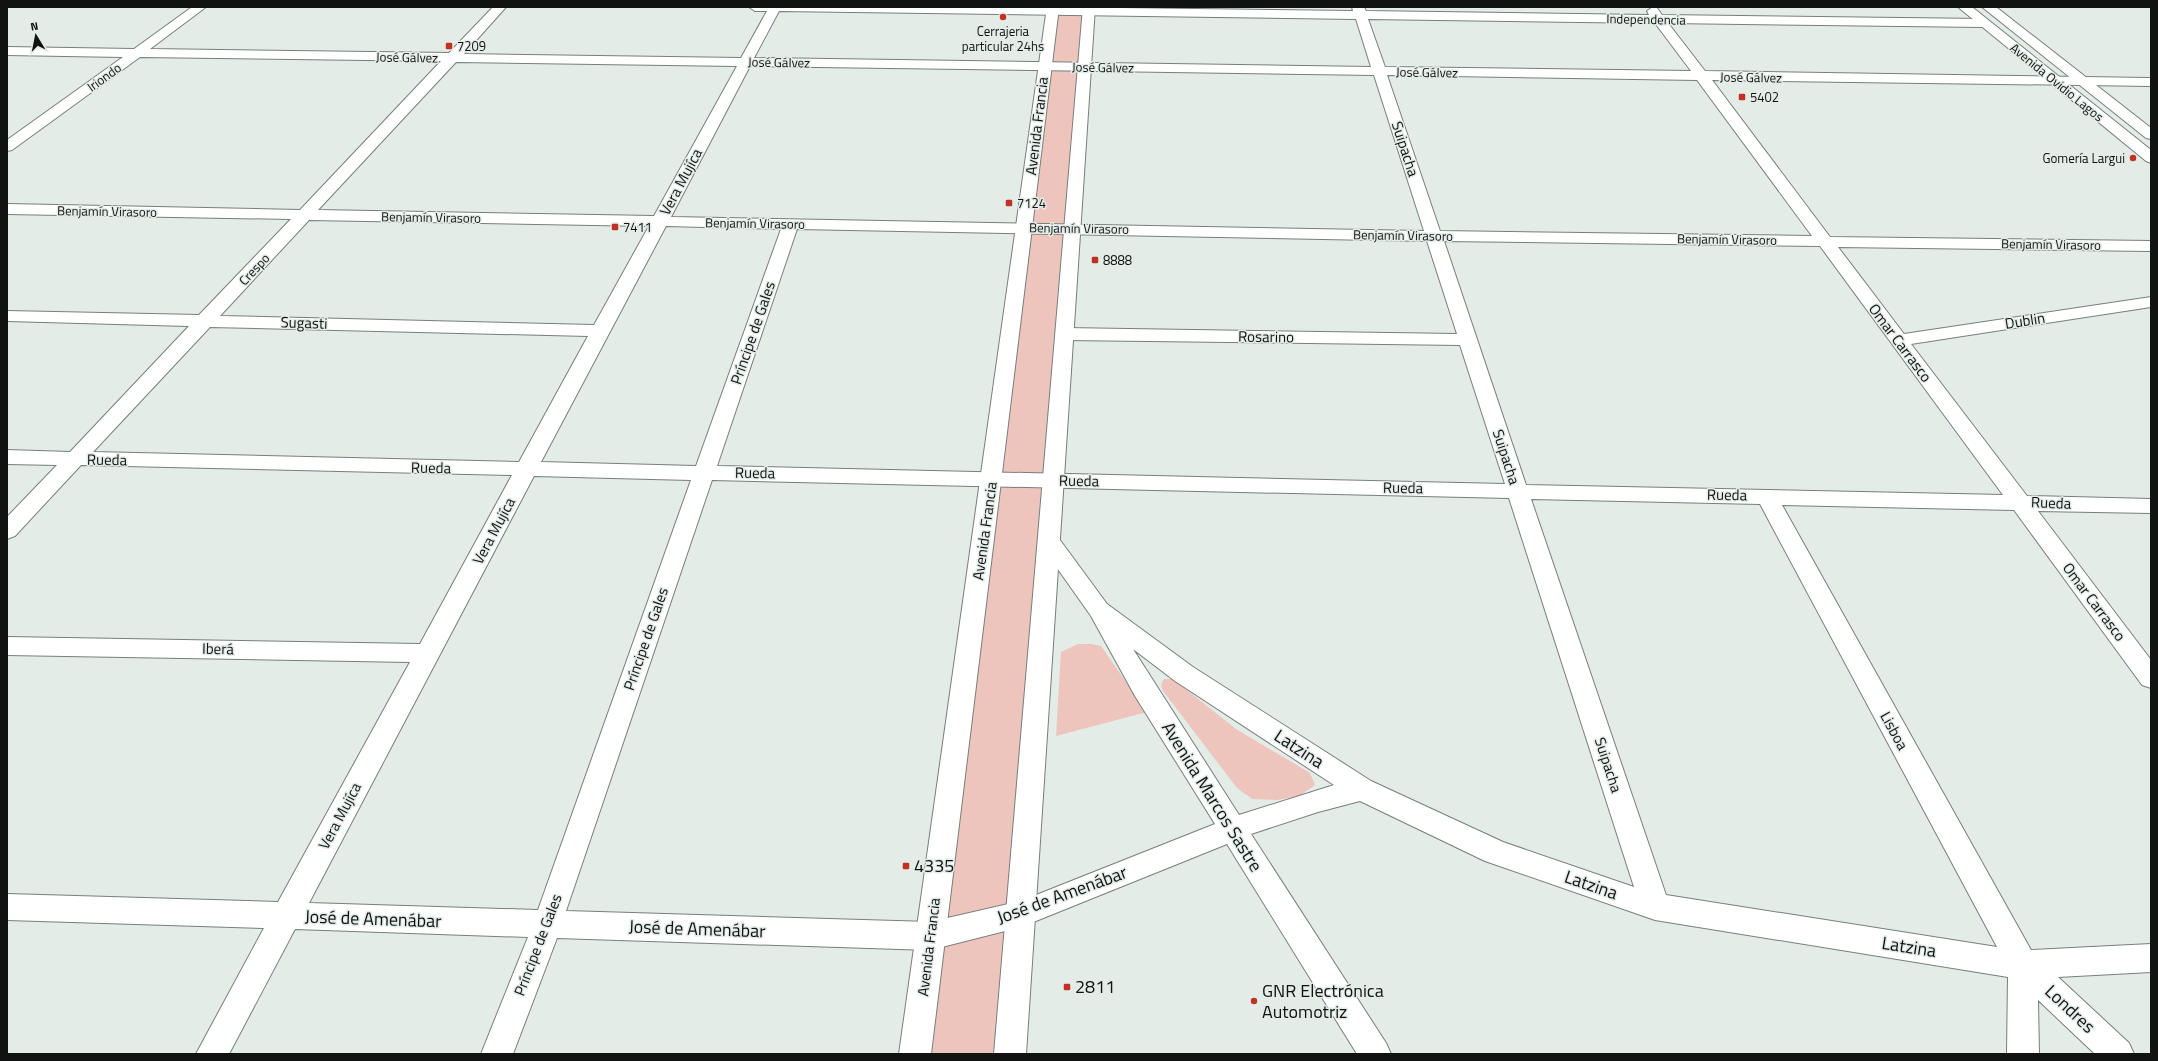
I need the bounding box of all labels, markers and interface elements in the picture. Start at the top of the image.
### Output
street label: Independencia [1606,8,1686,30]
marker: Cerrajeria particular 24hs [998,12,1008,22]
north arrow [16,16,56,56]
text: N [29,18,39,35]
place label: Cerrajeria particular 24hs [962,21,1044,56]
place label: 7209 [457,36,486,56]
street label: Avenida Ovidio Lagos [2006,38,2108,126]
marker: 7209 [444,41,454,51]
street label: José Gálvez [376,46,438,68]
street label: José Gálvez [748,51,810,73]
street label: José Gálvez [1072,56,1134,78]
street label: Iriondo [83,58,125,96]
street label: José Gálvez [1396,61,1458,83]
street label: José Gálvez [1720,66,1782,88]
street label: Avenida Francia [1019,75,1054,177]
place label: 5402 [1750,87,1779,107]
marker: 5402 [1737,92,1747,102]
street label: Suipacha [1386,118,1425,180]
street label: Vera Mujíca [653,144,708,219]
place label: Gomería Largui [2042,148,2125,168]
marker: Gomería Largui [2128,153,2138,163]
place label: 7124 [1017,193,1046,213]
marker: 7124 [1004,198,1014,208]
street label: Benjamín Virasoro [57,200,157,222]
street label: Benjamín Virasoro [381,206,481,228]
street label: Benjamín Virasoro [705,212,805,234]
place label: 7411 [623,217,652,237]
street label: Benjamín Virasoro [1029,217,1129,239]
marker: 7411 [610,222,620,232]
street label: Benjamín Virasoro [1353,224,1453,246]
street label: Benjamín Virasoro [1677,228,1777,250]
street label: Benjamín Virasoro [2001,233,2101,255]
street label: Crespo [234,248,274,290]
place label: 8888 [1103,250,1132,270]
marker: 8888 [1090,255,1100,265]
street label: Príncipe de Gales [724,278,781,387]
street label: Omar Carrasco [1863,298,1938,387]
street label: Dublin [2003,306,2047,335]
street label: Sugasti [280,310,328,335]
street label: Rosarino [1238,325,1294,348]
street label: Suipacha [1487,426,1526,488]
street label: Rueda [87,448,128,471]
street label: Rueda [411,456,452,479]
street label: Rueda [735,461,776,484]
street label: Rueda [1059,469,1100,492]
street label: Rueda [1383,476,1424,499]
street label: Avenida Francia [966,480,1003,582]
street label: Rueda [1707,483,1748,506]
street label: Rueda [2031,490,2072,515]
street label: Vera Mujíca [466,493,521,568]
street label: Omar Carrasco [2057,557,2132,646]
street label: Príncipe de Gales [617,584,674,693]
street label: Iberá [202,637,235,660]
street label: Lisboa [1874,707,1915,755]
street label: Avenida Marcos Sastre [1155,716,1270,877]
street label: Latzina [1269,722,1330,775]
street label: Suipacha [1589,734,1628,796]
street label: Vera Mujíca [312,778,367,853]
place label: 4335 [914,852,954,879]
street label: José de Amenábar [993,858,1131,931]
marker: 4335 [901,861,911,871]
street label: Latzina [1561,863,1621,906]
street label: Príncipe de Gales [508,890,568,999]
street label: Avenida Francia [911,896,946,998]
street label: José de Amenábar [304,903,442,934]
street label: José de Amenábar [628,913,766,944]
street label: Latzina [1880,929,1938,964]
place label: 2811 [1075,973,1115,1000]
place label: GNR Electrónica Automotriz [1262,977,1384,1025]
street label: Londres [2039,978,2102,1039]
marker: 2811 [1062,982,1072,992]
marker: GNR Electrónica Automotriz [1249,996,1259,1006]

